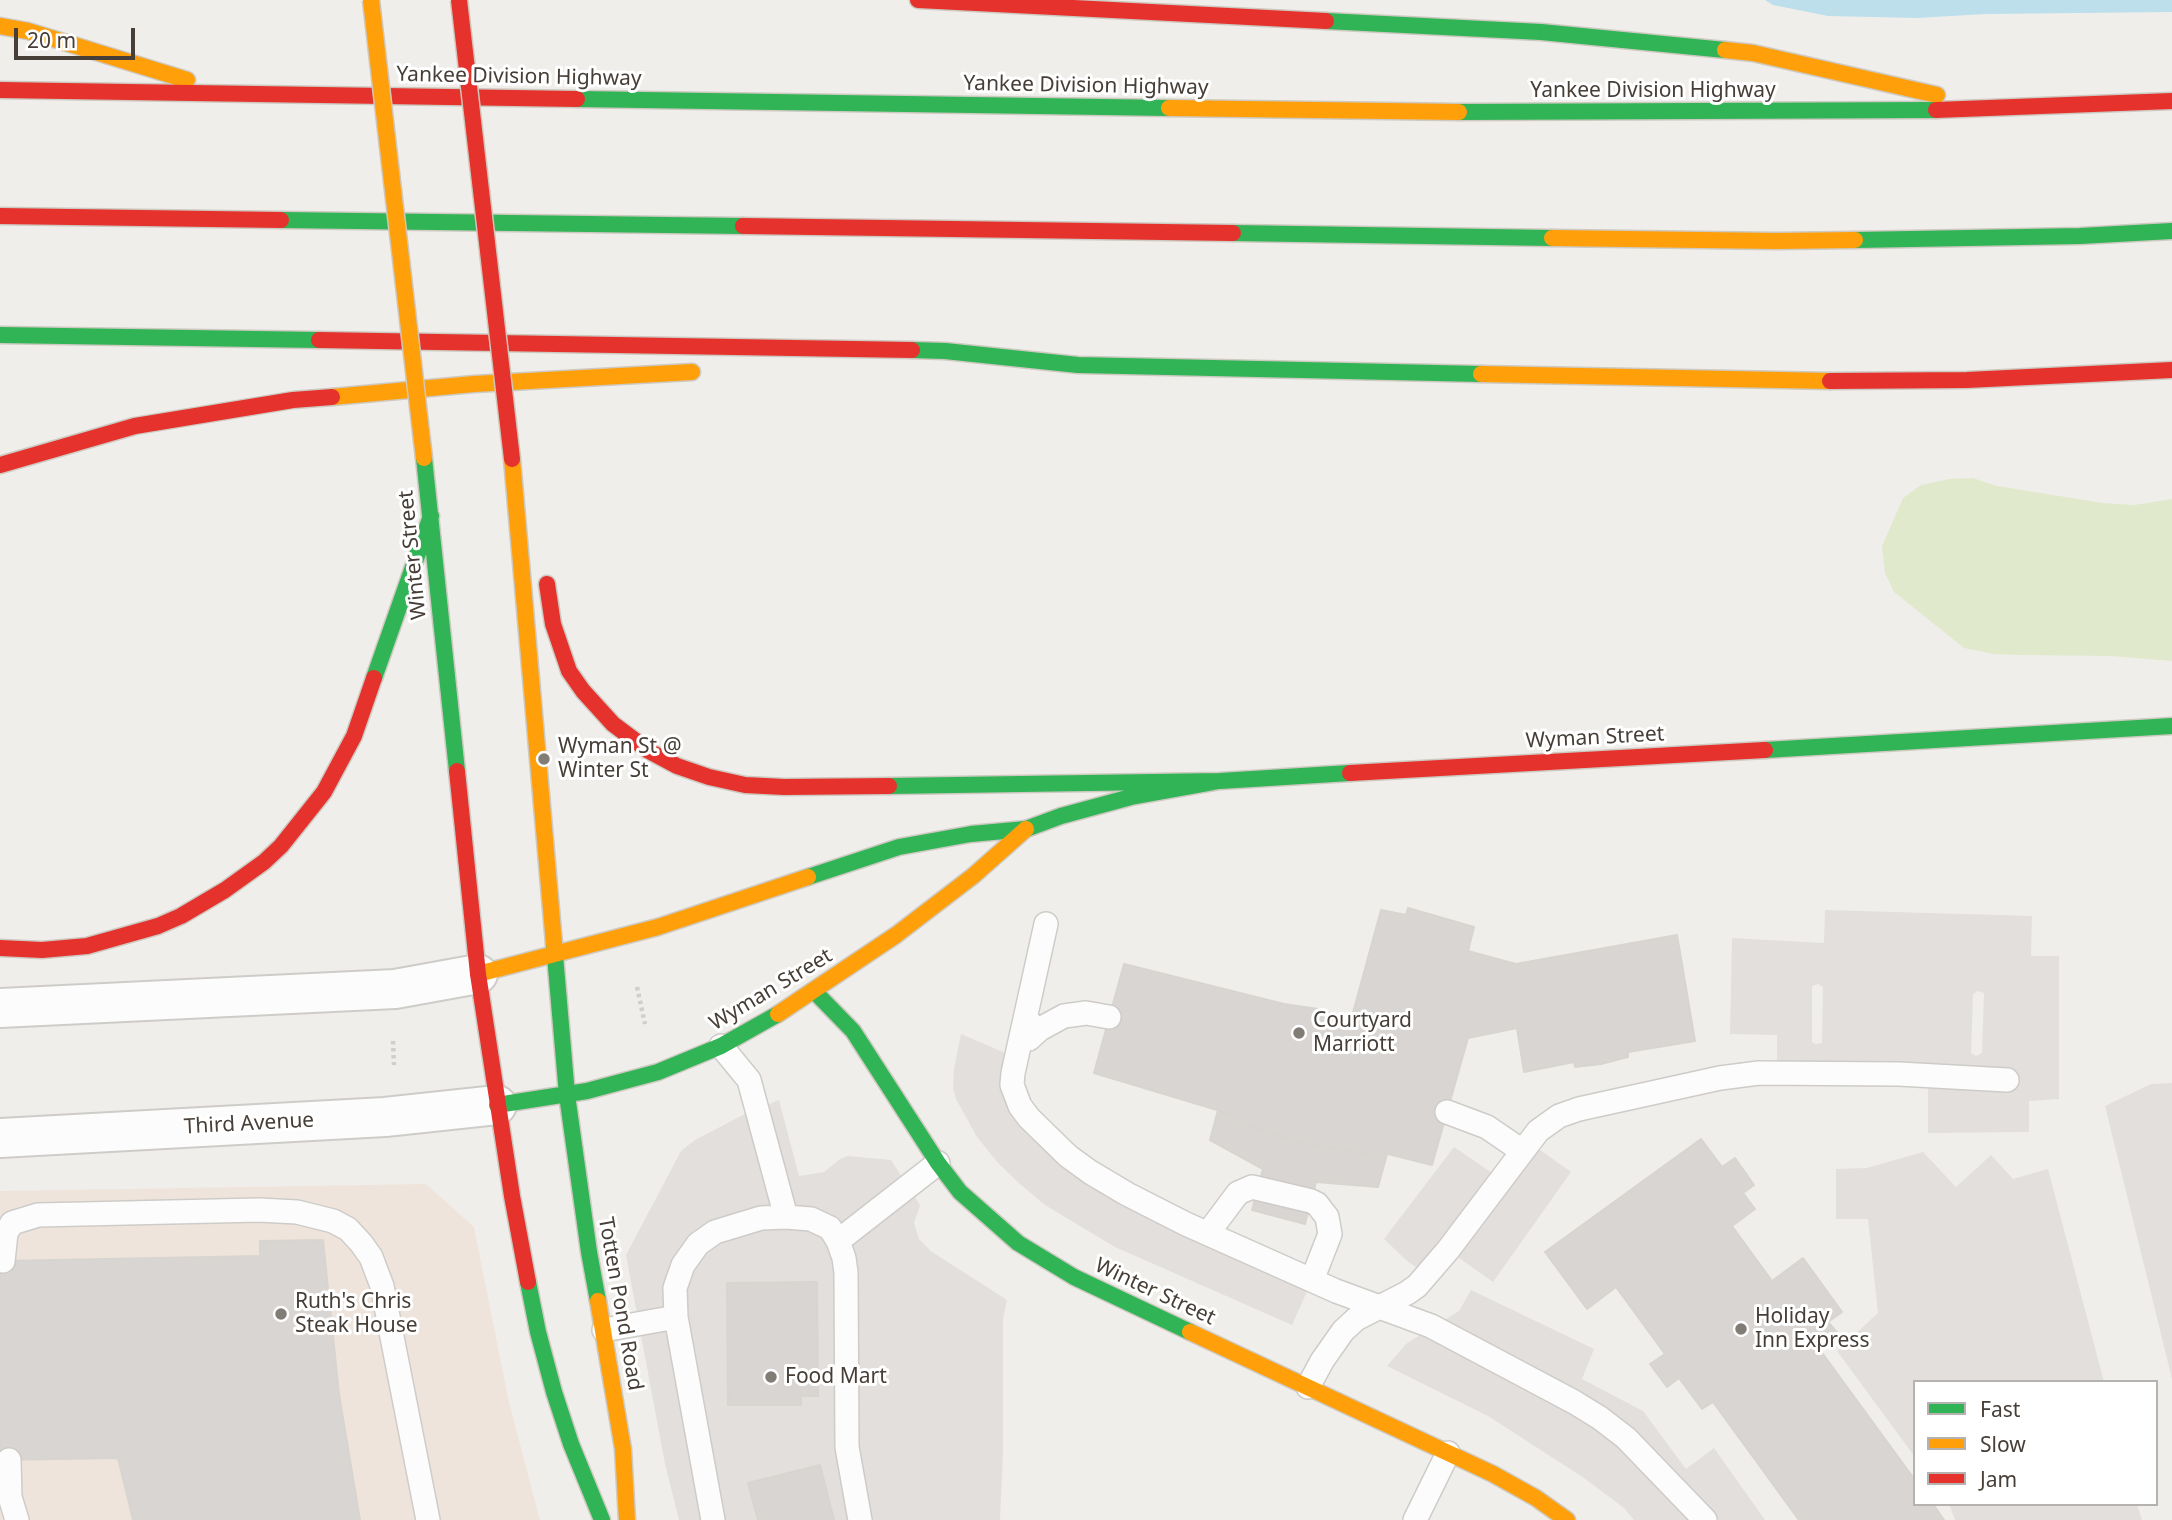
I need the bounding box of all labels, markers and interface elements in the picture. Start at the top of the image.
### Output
scale bar [18,14,138,58]
text: 20 m [27,26,76,54]
street label: Yankee Division Highway [396,62,642,92]
street label: Yankee Division Highway [963,71,1209,101]
street label: Yankee Division Highway [1530,78,1776,104]
street label: Winter Street [394,489,432,621]
street label: Wyman Street [1525,722,1665,754]
place label: Wyman St @ Winter St [558,734,682,784]
marker: Wyman St @ Winter St [536,751,552,767]
street label: Wyman Street [705,943,837,1037]
place label: Courtyard Marriott [1313,1008,1412,1058]
marker: Courtyard Marriott [1291,1025,1307,1041]
street label: Third Avenue [183,1108,315,1140]
street label: Totten Pond Road [592,1215,648,1393]
street label: Winter Street [1091,1253,1219,1331]
place label: Ruth's Chris Steak House [295,1289,418,1339]
place label: Holiday Inn Express [1755,1304,1869,1354]
marker: Ruth's Chris Steak House [273,1306,289,1322]
marker: Holiday Inn Express [1733,1321,1749,1337]
place label: Food Mart [785,1364,887,1390]
marker: Food Mart [763,1369,779,1385]
legend [1913,1380,2158,1506]
text: Fast [1980,1395,2020,1423]
text: Slow [1980,1430,2026,1458]
text: Jam [1980,1465,2017,1493]

